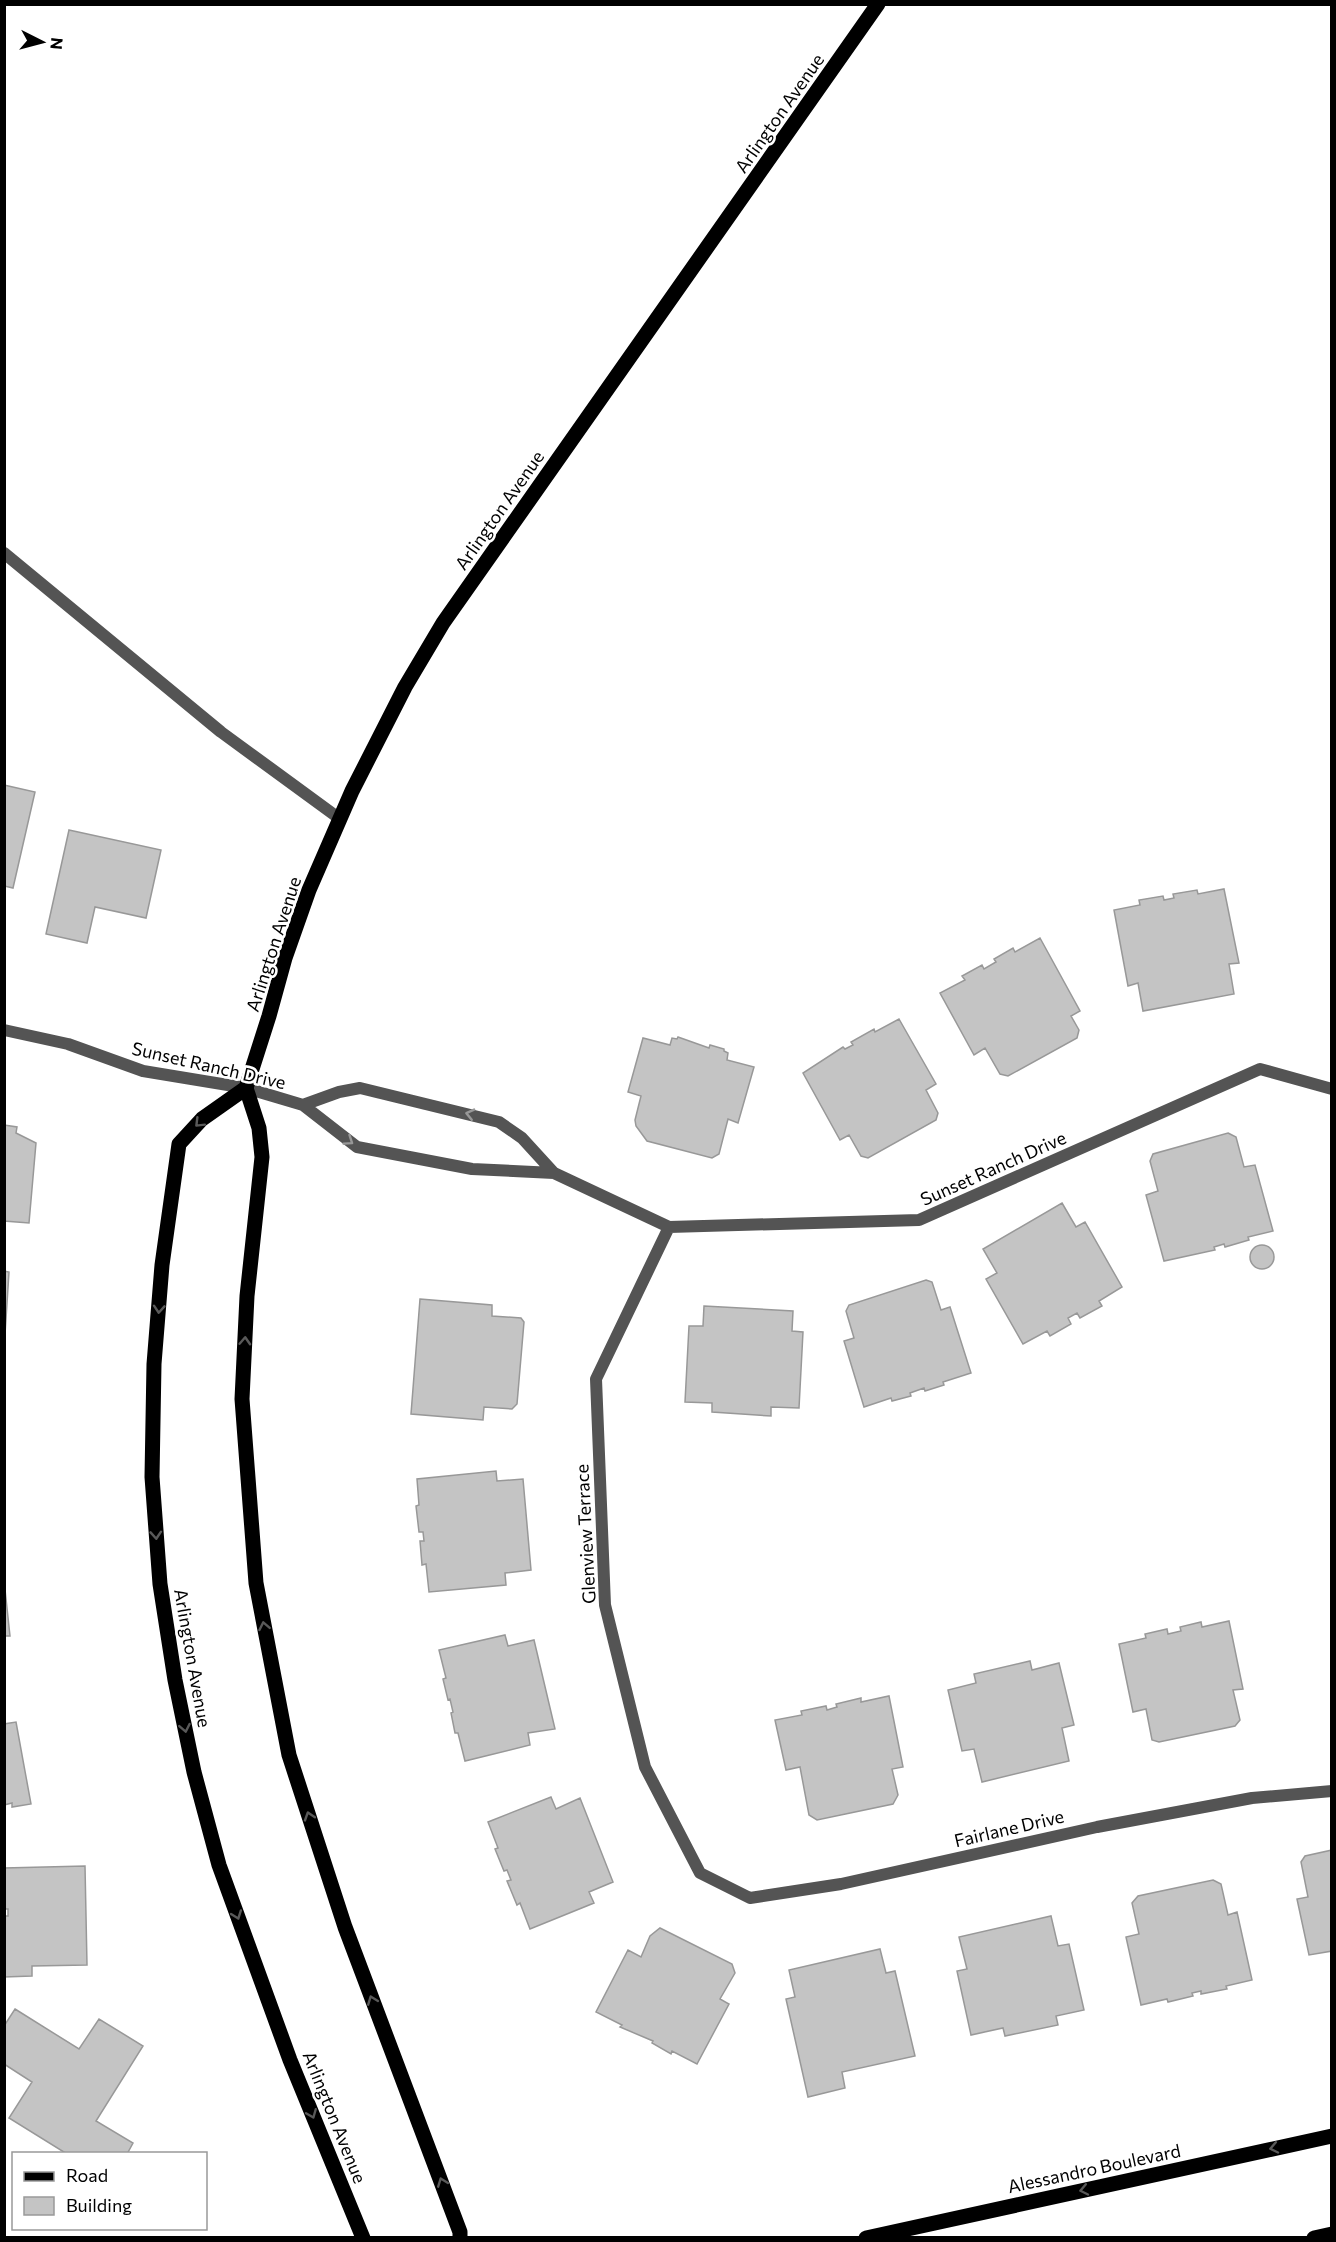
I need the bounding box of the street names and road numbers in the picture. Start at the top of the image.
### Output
street label: Arlington Avenue [730,49,828,177]
street label: Arlington Avenue [450,446,548,574]
street label: Arlington Avenue [241,874,305,1014]
street label: Sunset Ranch Drive [130,1037,288,1093]
street label: Sunset Ranch Drive [917,1126,1069,1210]
street label: Glenview Terrace [570,1464,600,1604]
street label: Arlington Avenue [170,1587,216,1729]
street label: Fairlane Drive [952,1805,1066,1851]
street label: Arlington Avenue [298,2048,372,2186]
street label: Alessandro Boulevard [1006,2139,1182,2197]

